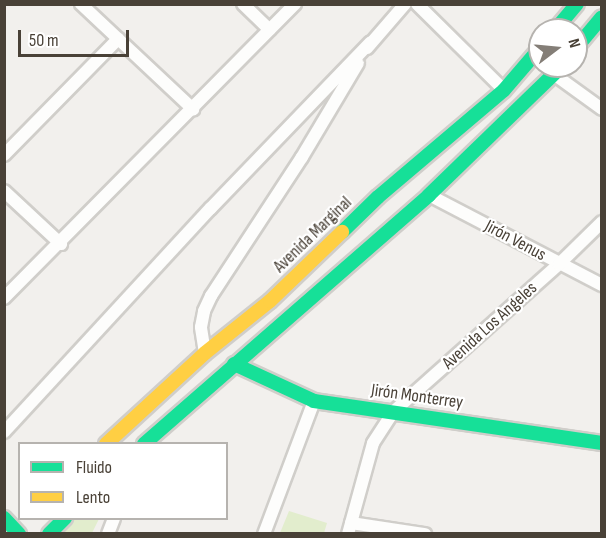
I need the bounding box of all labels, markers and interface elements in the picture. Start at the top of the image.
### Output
scale bar [21,18,132,56]
north arrow [528,18,588,78]
text: 50 m [29,30,59,51]
text: N [564,37,584,50]
street label: Avenida Marginal [269,192,357,278]
street label: Jirón Venus [481,216,549,266]
street label: Avenida Los Angeles [438,278,542,374]
street label: Jirón Monterrey [370,380,464,414]
legend [18,442,228,520]
text: Fluido [76,457,112,478]
text: Lento [76,487,110,508]

